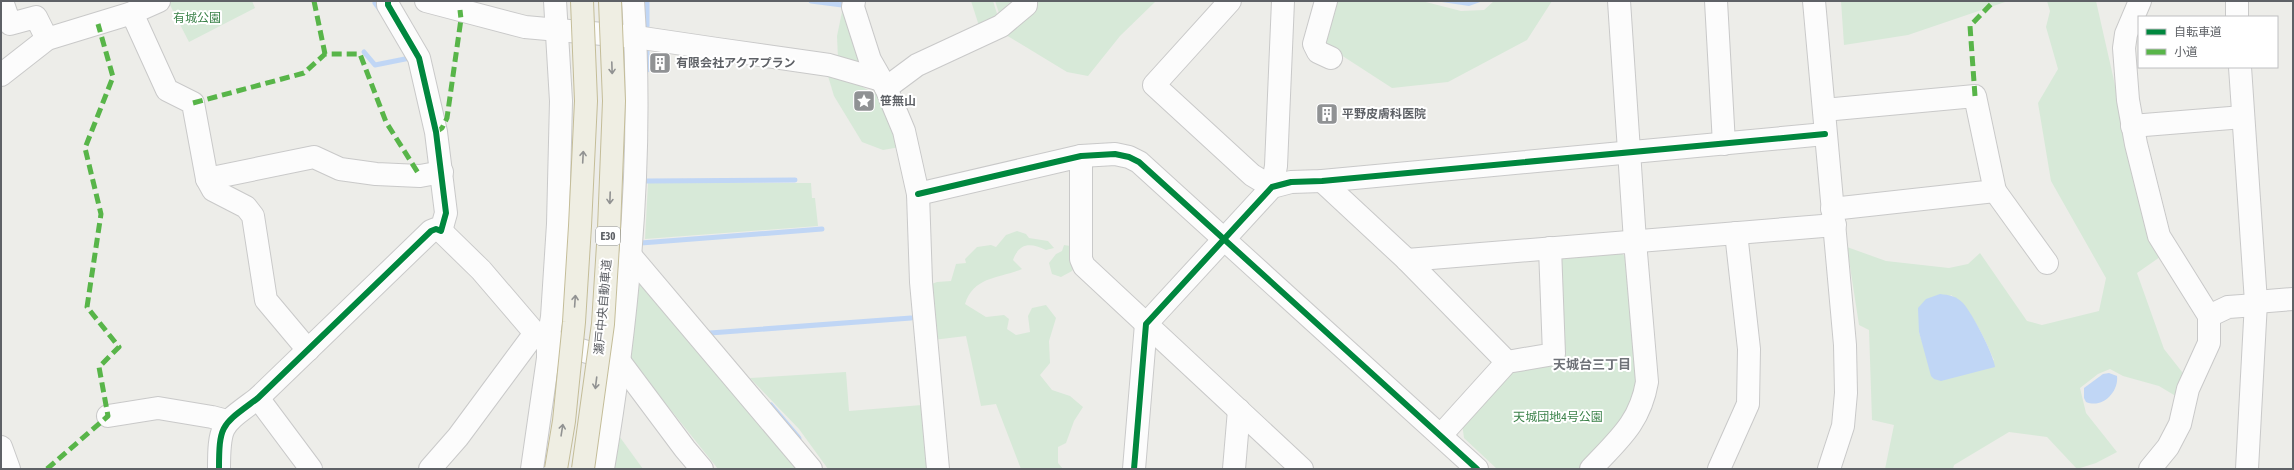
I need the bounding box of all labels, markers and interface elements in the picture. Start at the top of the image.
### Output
park label: 有城公園 [173,11,221,25]
legend [2138,16,2278,68]
text: 自転車道 [2174,25,2222,39]
text: 小道 [2174,45,2198,59]
building icon: 有限会社アクアプラン [647,50,673,76]
place label: 有限会社アクアプラン [676,56,795,70]
one-way arrow [609,61,616,74]
place icon: 笹無山 [851,88,877,114]
place label: 笹無山 [880,94,916,108]
building icon: 平野皮膚科医院 [1314,101,1340,127]
place label: 平野皮膚科医院 [1342,107,1426,121]
one-way arrow [580,151,587,164]
one-way arrow [606,191,614,204]
road number: E30 [596,227,620,245]
street label: 瀬戸中央自動車道 [592,259,614,355]
one-way arrow [572,295,579,308]
district label: 天城台三丁目 [1553,357,1631,372]
one-way arrow [592,376,599,389]
park label: 天城団地4号公園 [1513,410,1603,424]
one-way arrow [558,424,566,437]

